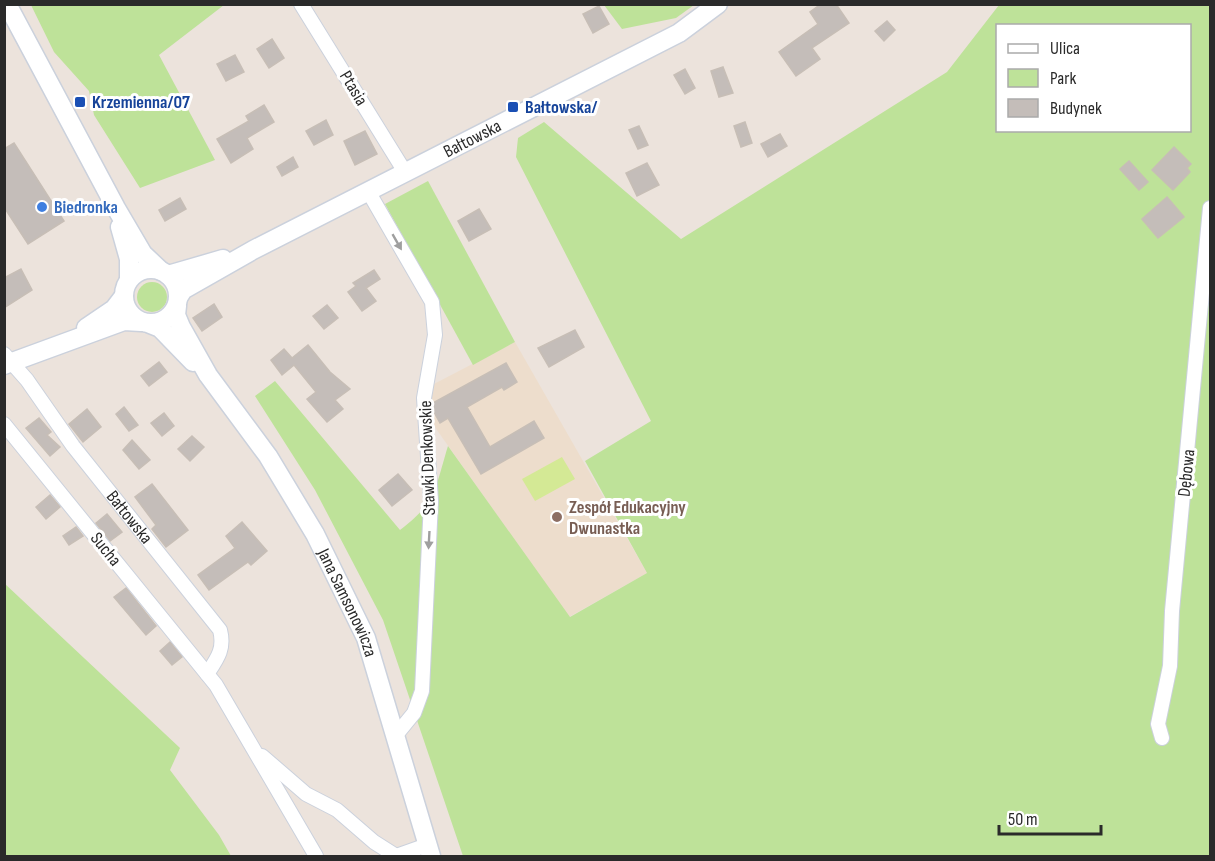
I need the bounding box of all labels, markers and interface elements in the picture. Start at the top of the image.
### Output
legend [996,24,1191,132]
text: Ulica [1050,38,1080,59]
street label: Ptasia [335,67,372,110]
text: Park [1050,68,1076,89]
place label: Krzemienna/07 [92,92,190,113]
marker: Krzemienna/07 [73,95,87,109]
place label: Bałtowska/ [525,97,597,118]
text: Budynek [1050,98,1102,119]
marker: Bałtowska/ [506,100,520,114]
street label: Bałtowska [440,115,505,162]
place label: Biedronka [54,197,118,218]
marker: Biedronka [35,200,49,214]
one-way arrow [392,234,402,251]
street label: Stawki Denkowskie [415,400,440,516]
street label: Dębowa [1174,448,1199,498]
street label: Bałtowska [102,486,157,548]
place label: Zespół Edukacyjny Dwunastka [569,497,686,539]
marker: Zespół Edukacyjny Dwunastka [550,510,564,524]
street label: Sucha [86,528,125,570]
one-way arrow [424,531,433,550]
street label: Jana Samsonowicza [312,544,381,659]
scale bar [999,798,1101,836]
text: 50 m [1008,809,1038,830]

